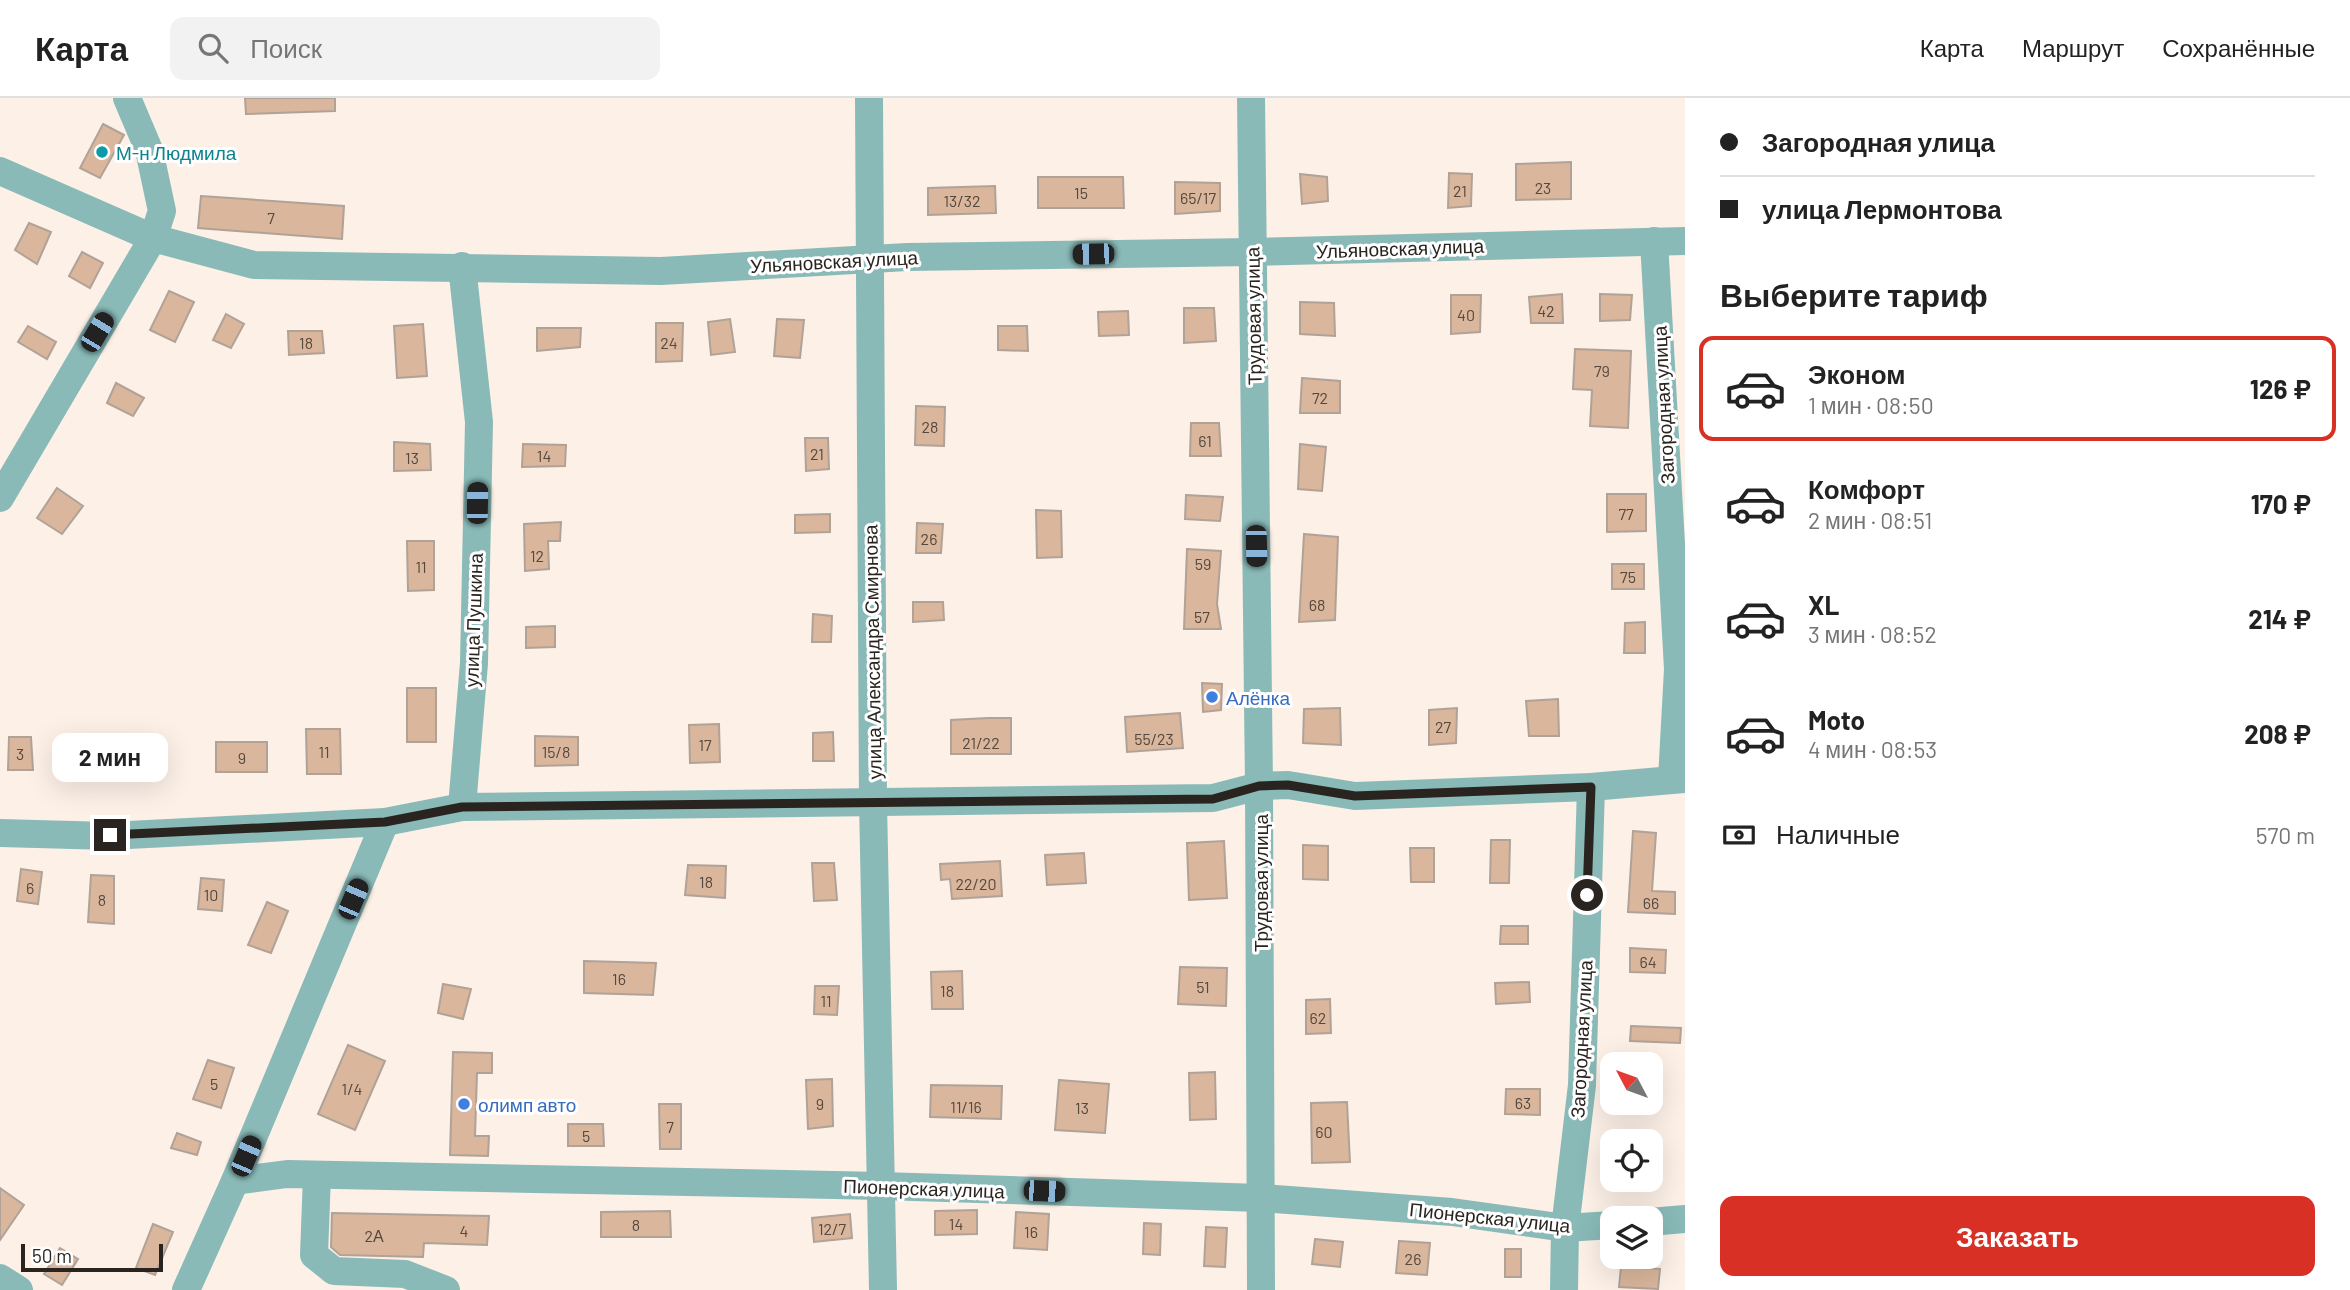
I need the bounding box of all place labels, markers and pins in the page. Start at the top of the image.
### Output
place label: М-н Людмила [116,141,237,164]
marker: М-н Людмила [94,144,110,160]
place label: Алёнка [1226,686,1291,709]
marker: Алёнка [1204,689,1220,705]
place label: олимп авто [478,1093,576,1116]
marker: олимп авто [456,1096,472,1112]

